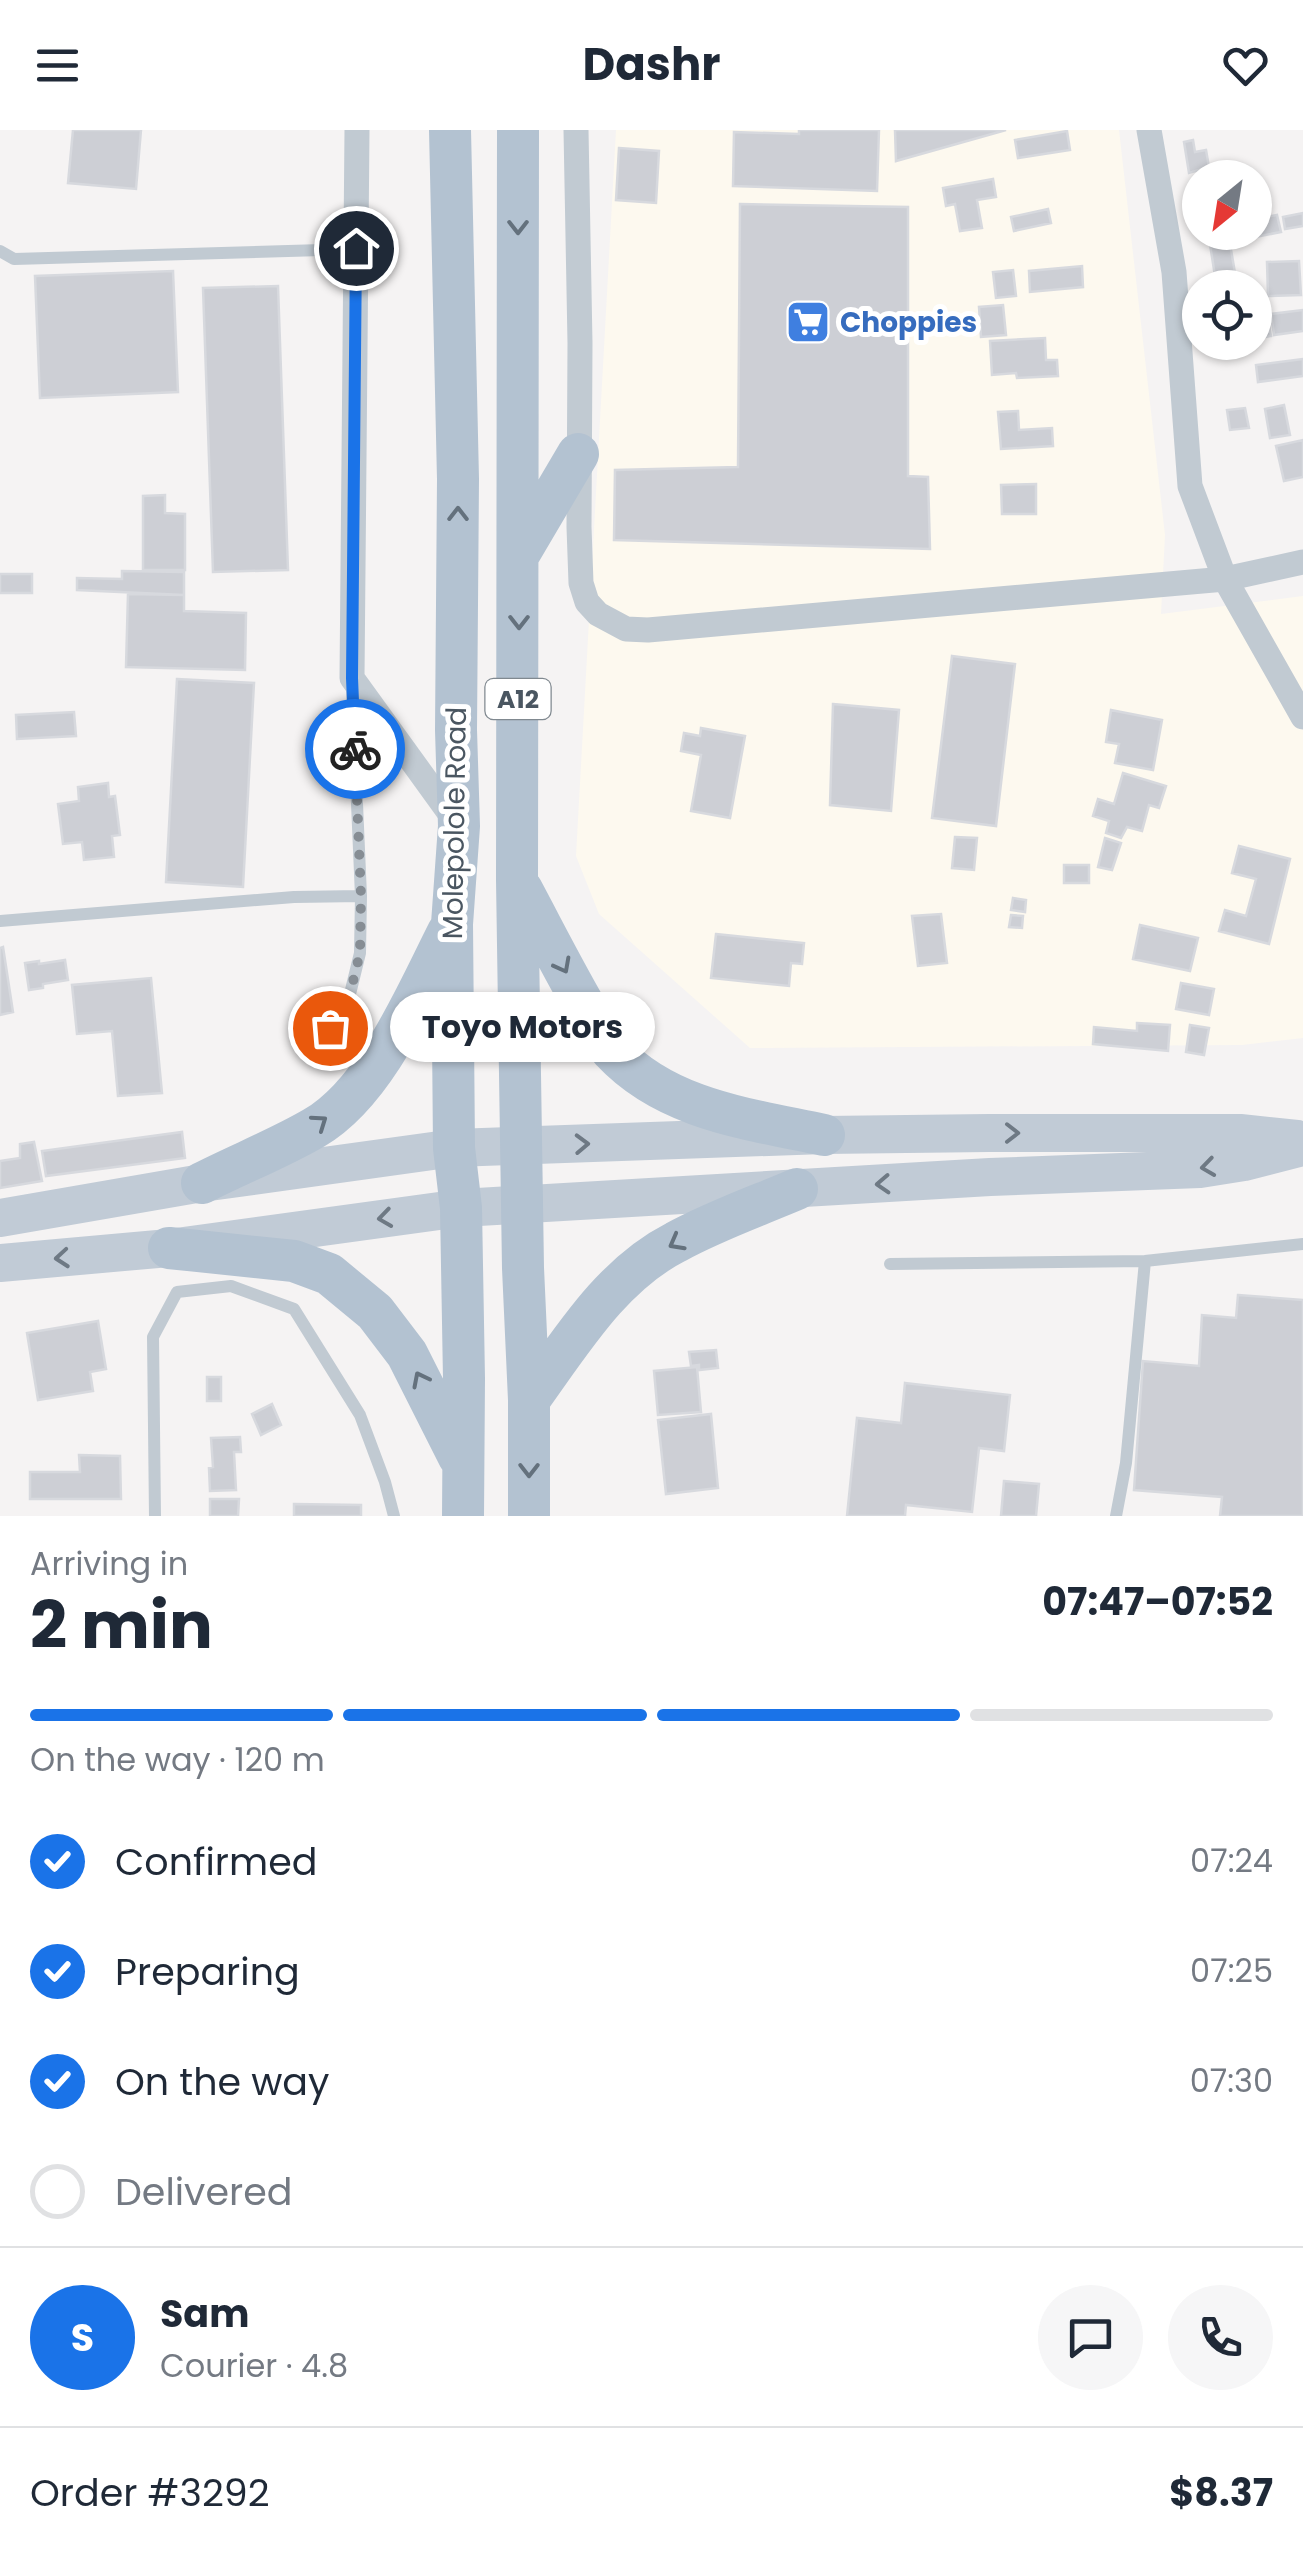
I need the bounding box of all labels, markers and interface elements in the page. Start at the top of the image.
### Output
text: Dashr [583,33,720,96]
icon: menu [30,38,85,93]
icon: heart [1218,38,1273,93]
north arrow [1182,160,1272,250]
map controls [1182,160,1272,360]
pin [314,206,399,291]
one-way arrow [507,220,529,236]
icon: home [329,221,384,276]
button: locate [1182,270,1272,360]
supermarket icon: Choppies [785,299,831,345]
place label: Choppies [840,303,977,342]
one-way arrow [447,506,468,522]
one-way arrow [508,615,529,631]
road number: A12 [486,679,550,719]
courier [305,699,405,799]
street label: Molepolole Road [433,706,476,940]
icon: bike [328,722,383,777]
one-way arrow [551,956,570,974]
pin [288,986,373,1071]
callout: Toyo Motors [390,993,655,1063]
icon: bag [303,1001,358,1056]
text: Toyo Motors [422,1004,623,1049]
one-way arrow [309,1116,327,1134]
one-way arrow [1004,1122,1020,1144]
one-way arrow [575,1134,591,1155]
one-way arrow [1200,1156,1216,1177]
one-way arrow [875,1173,891,1194]
one-way arrow [376,1207,393,1228]
one-way arrow [668,1231,687,1250]
one-way arrow [54,1246,70,1268]
one-way arrow [413,1372,432,1390]
one-way arrow [518,1464,540,1479]
text: Arriving in [30,1541,188,1586]
text: 07:47–07:52 [1042,1575,1273,1628]
text: 2 min [30,1580,213,1671]
text: On the way · 120 m [30,1737,325,1782]
icon: check [30,1834,85,1889]
text: Confirmed [115,1835,317,1888]
text: 07:24 [1190,1838,1273,1883]
icon: check [30,1944,85,1999]
text: Preparing [115,1945,300,1998]
text: 07:25 [1190,1948,1273,1993]
icon: check [30,2054,85,2109]
text: On the way [115,2055,329,2108]
text: 07:30 [1190,2058,1273,2103]
text: Delivered [115,2165,292,2218]
button: chat [1038,2285,1143,2390]
button: phone [1168,2285,1273,2390]
text: Sam [160,2287,249,2340]
text: S [71,2311,94,2364]
text: Courier · 4.8 [160,2343,348,2388]
text: Order #3292 [30,2466,270,2519]
text: $8.37 [1169,2466,1273,2519]

